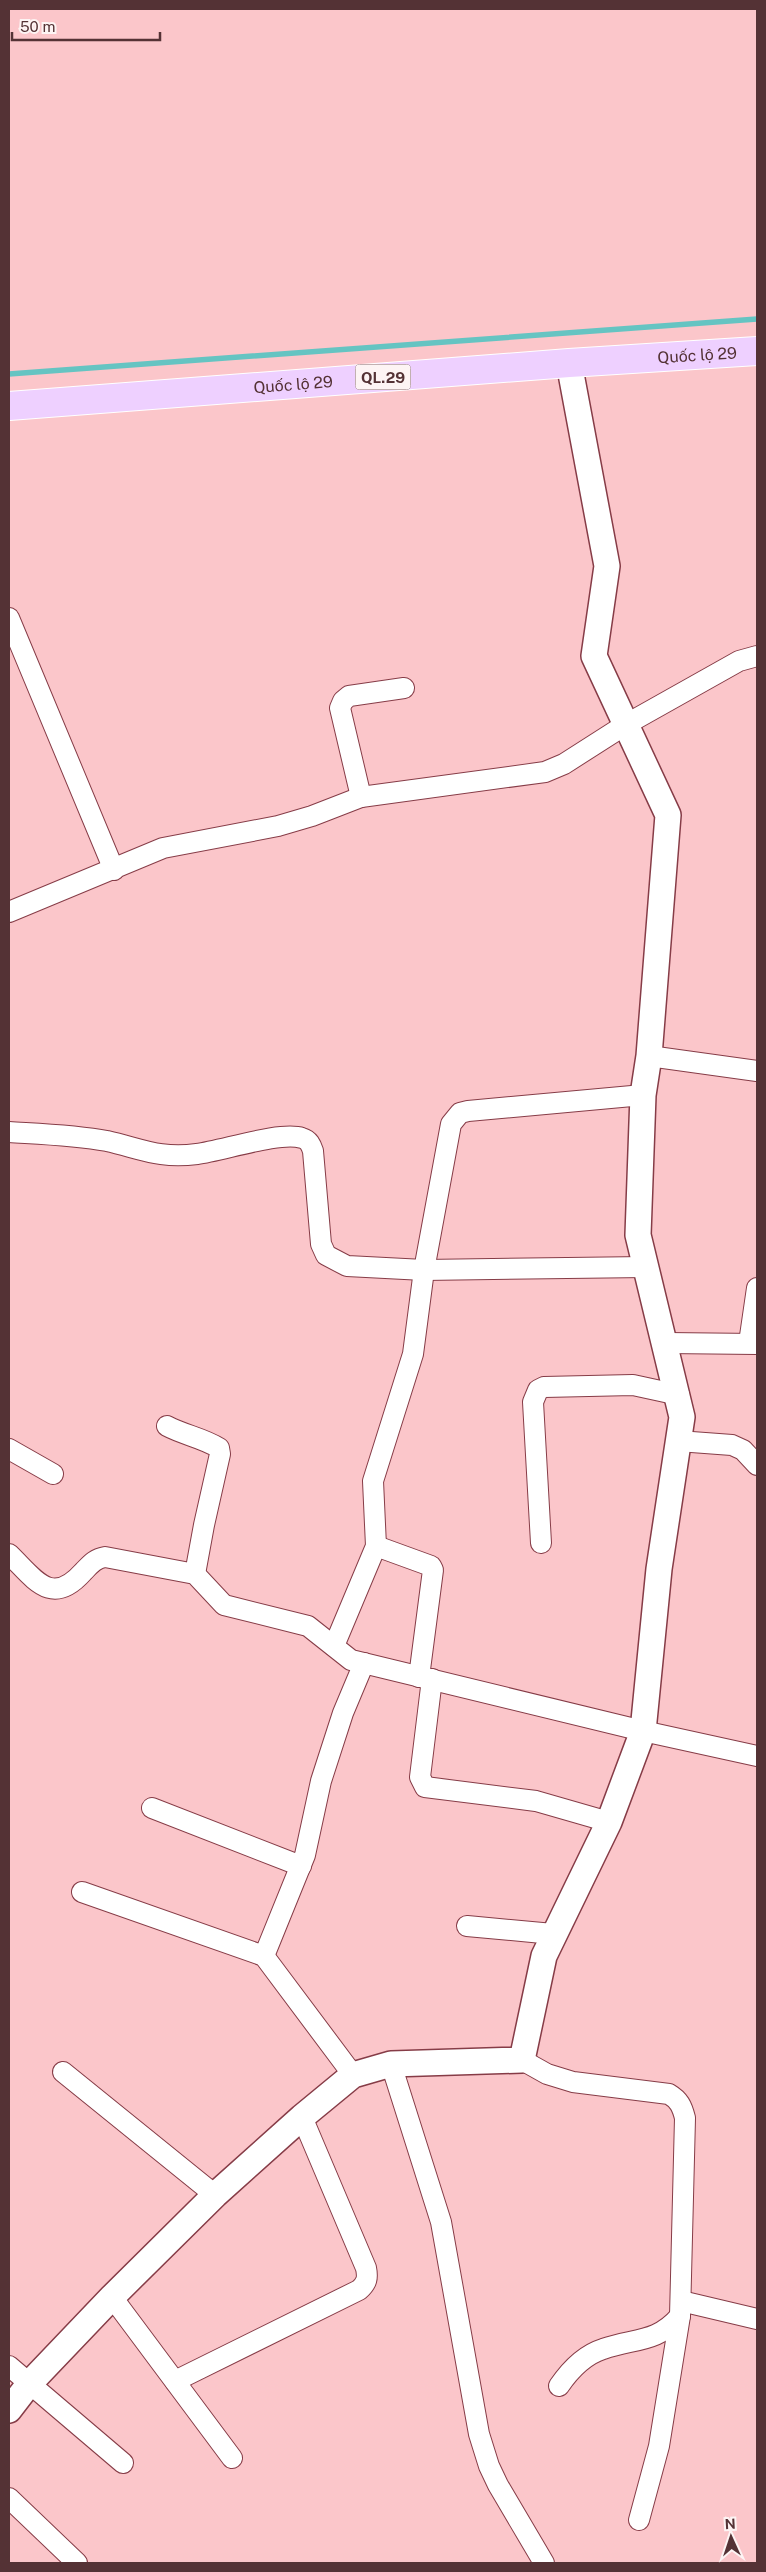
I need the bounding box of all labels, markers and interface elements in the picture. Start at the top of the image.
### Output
scale bar [12,10,160,42]
text: 50 m [20,18,55,35]
street label: Quốc lộ 29 [657,343,737,367]
road number: QL.29 [356,364,410,390]
street label: Quốc lộ 29 [253,372,334,397]
north arrow [706,2512,756,2562]
text: N [724,2516,736,2532]

